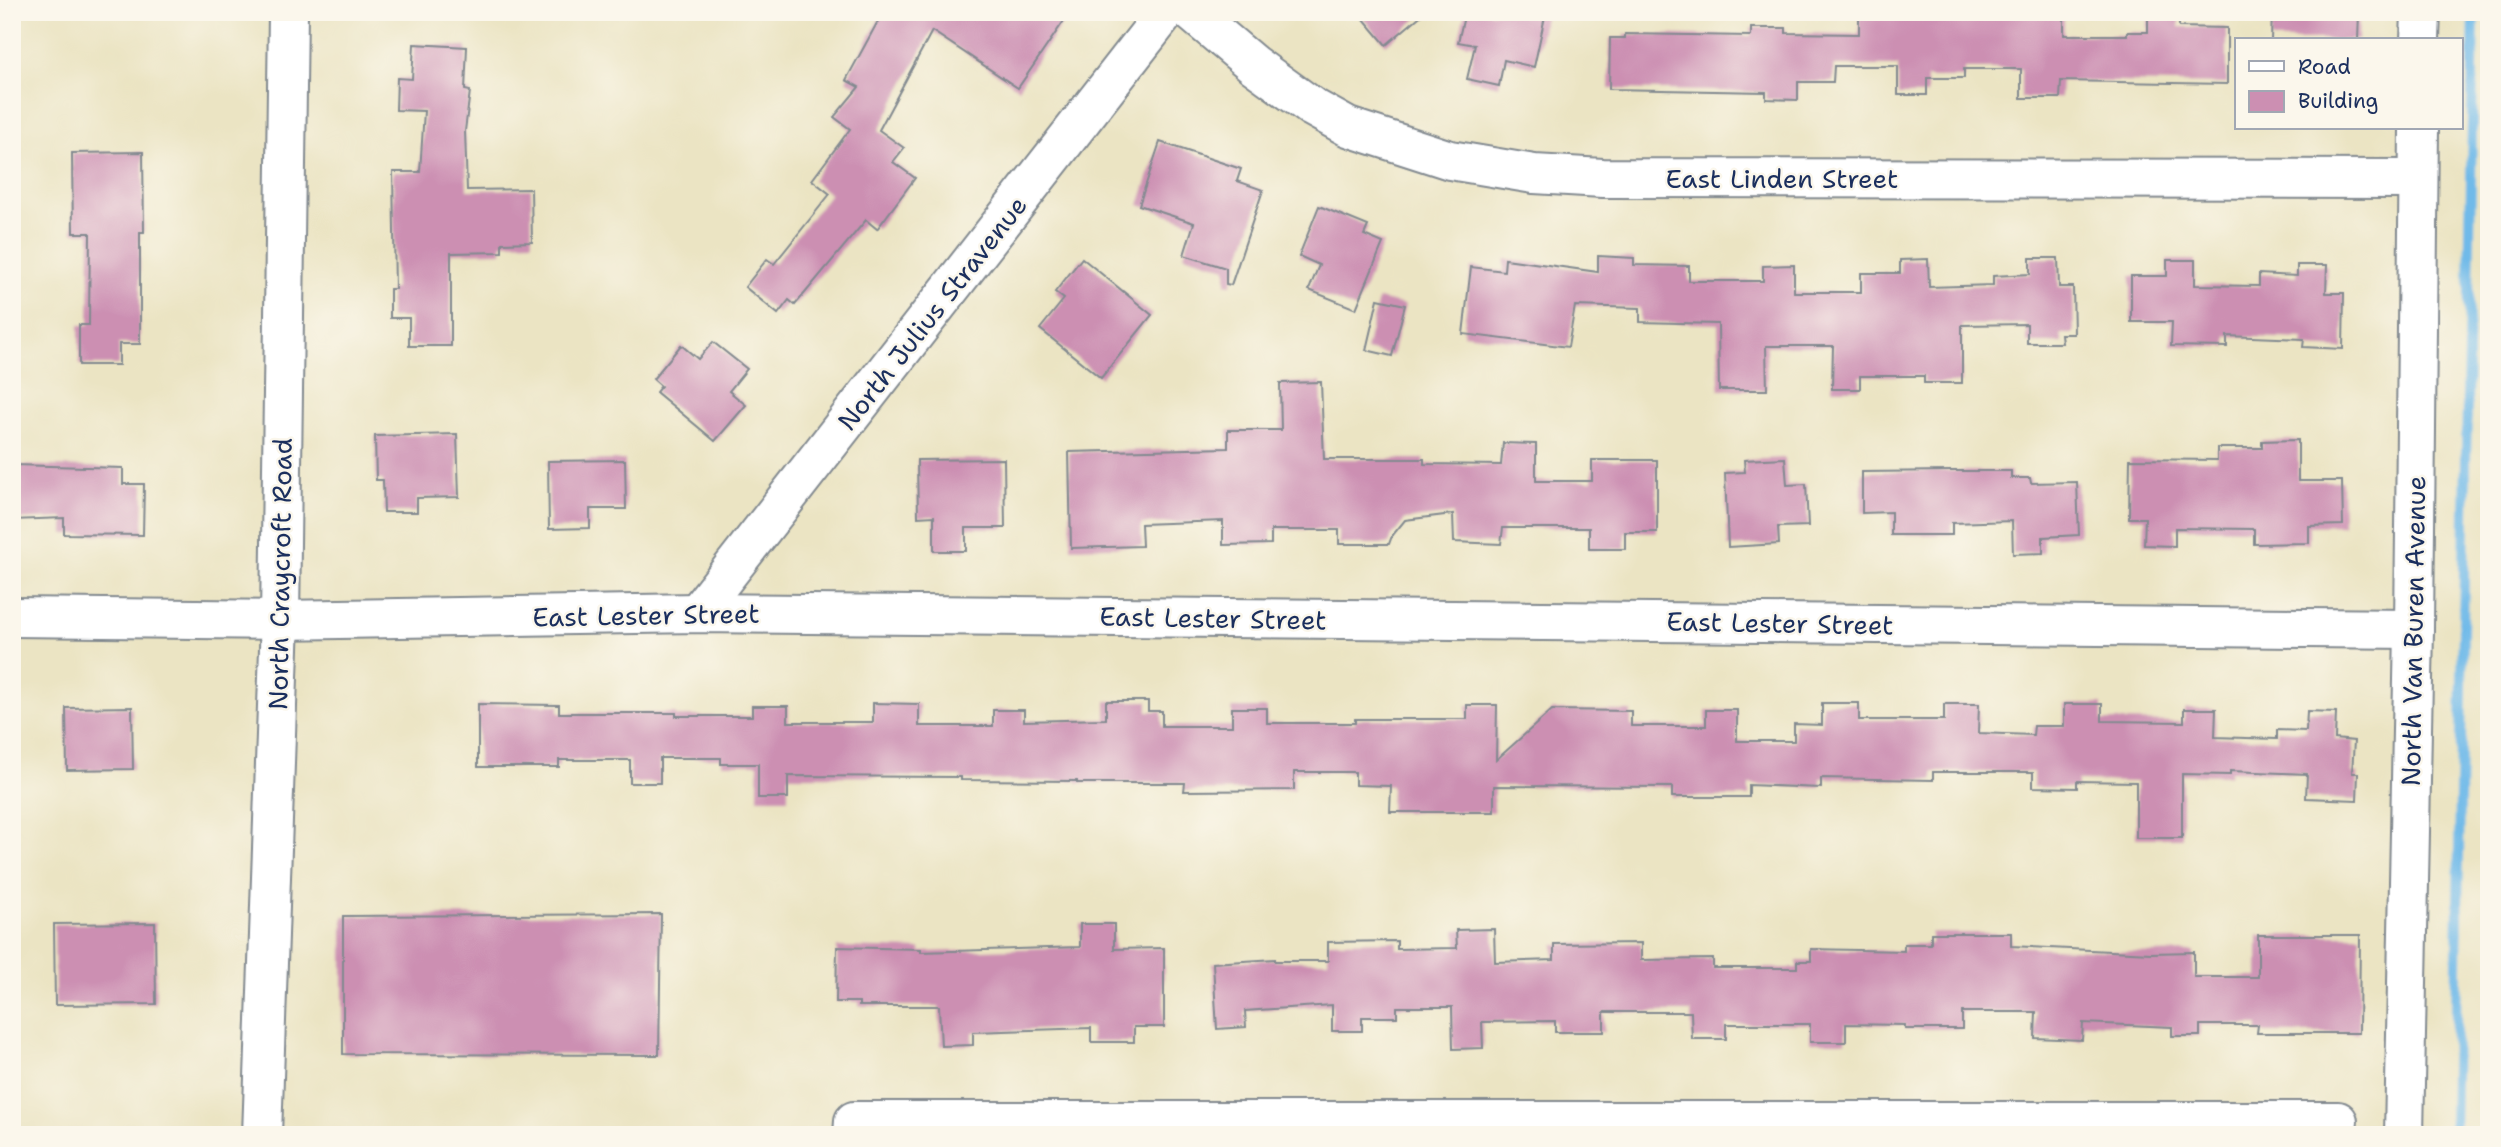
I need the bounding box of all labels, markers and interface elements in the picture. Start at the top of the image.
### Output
legend [2235,38,2462,130]
text: Road [2298,53,2351,81]
text: Building [2298,87,2378,115]
street label: East Linden Street [1666,161,1898,196]
street label: North Julius Stravenue [829,188,1035,438]
street label: North Craycroft Road [260,437,300,711]
street label: North Van Buren Avenue [2393,475,2433,787]
street label: East Lester Street [532,596,760,634]
street label: East Lester Street [1099,599,1327,637]
street label: East Lester Street [1666,604,1894,642]

